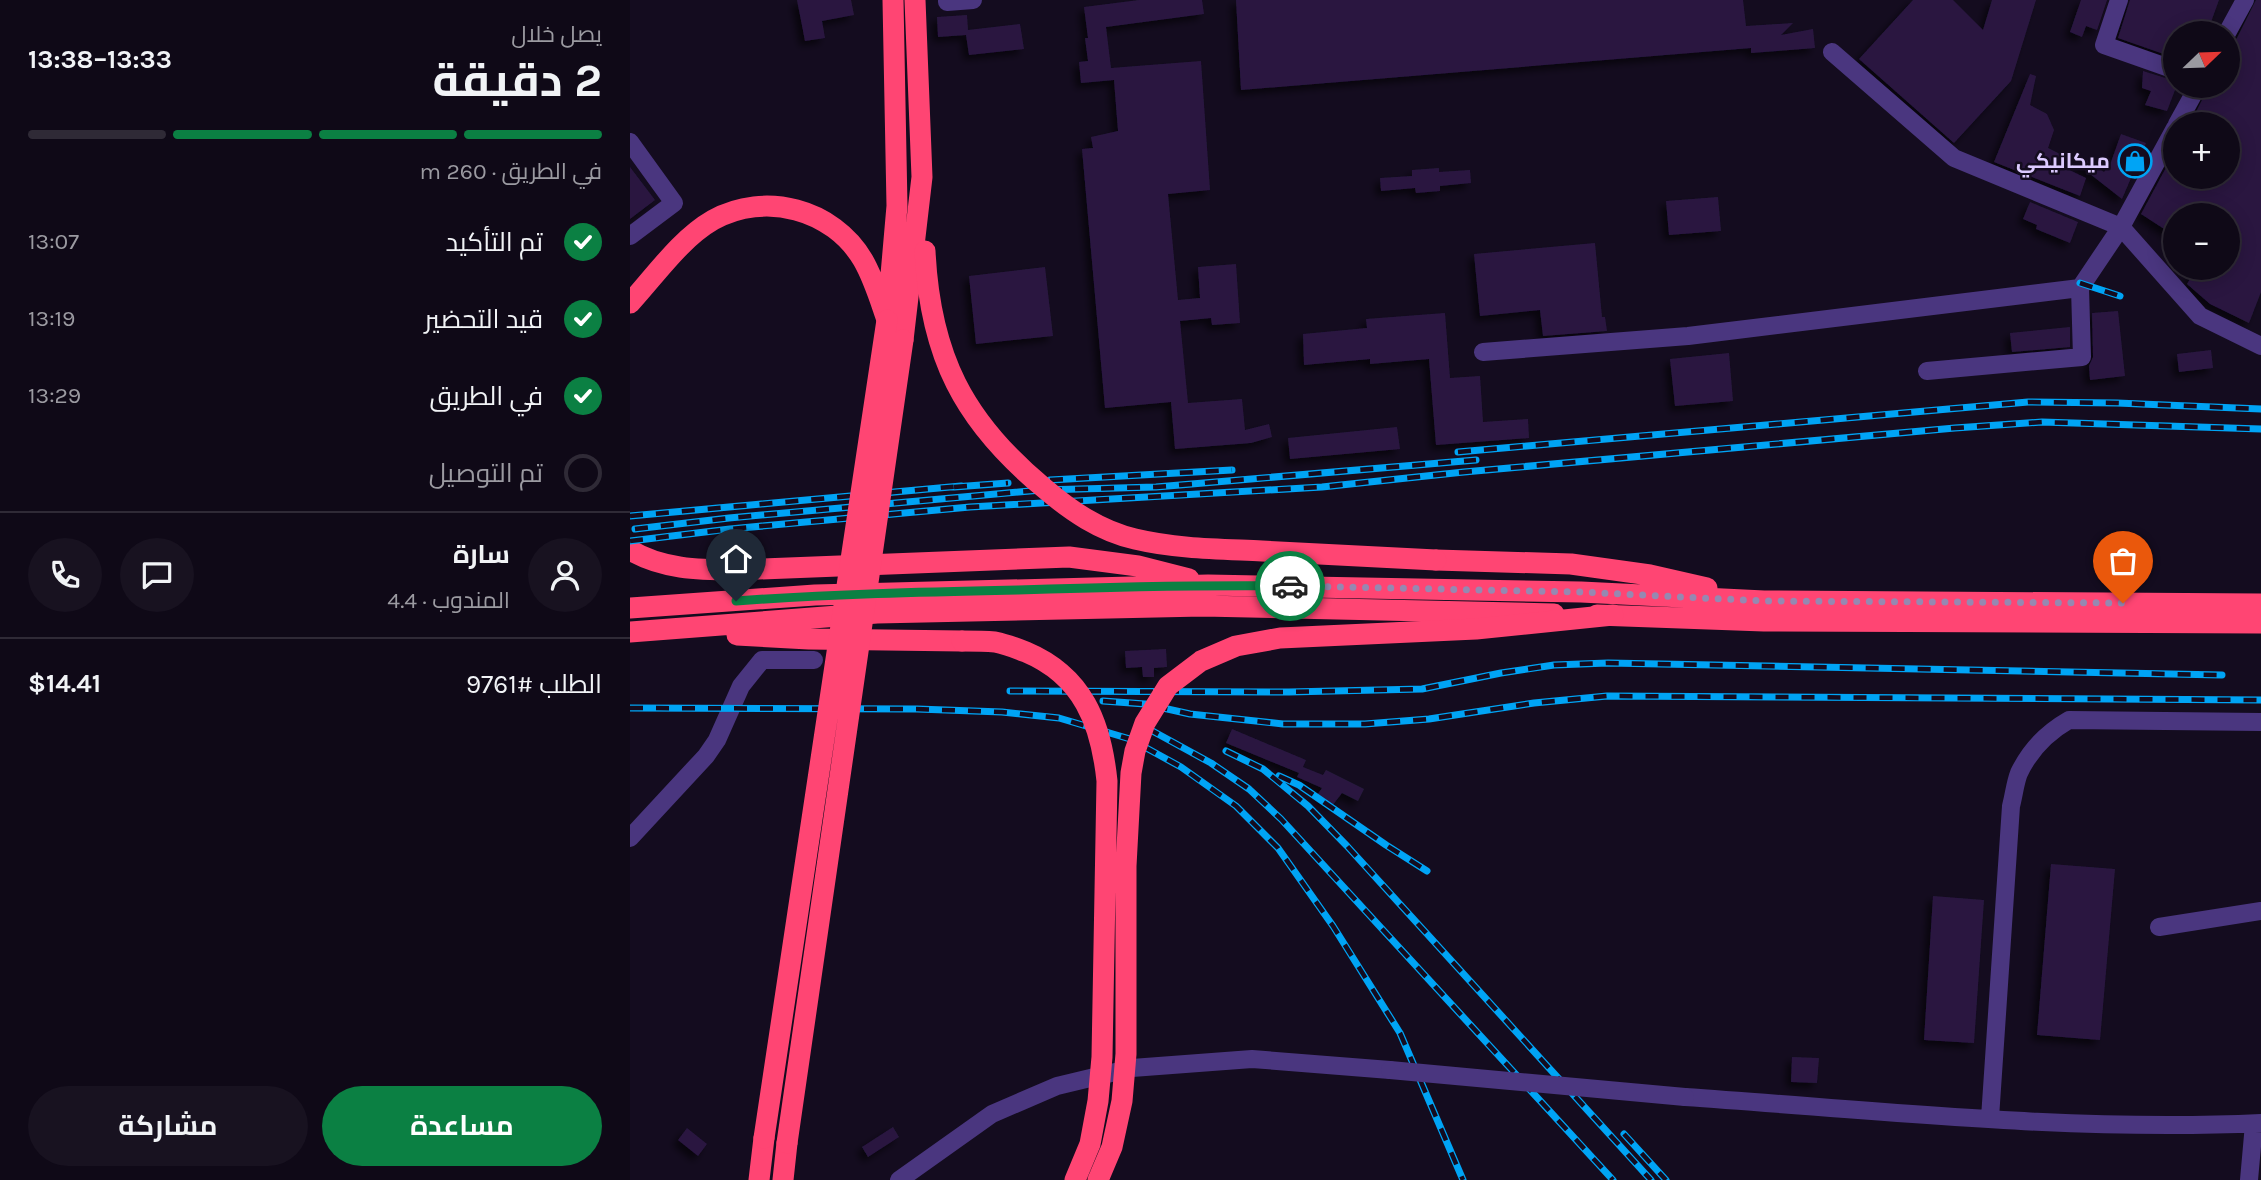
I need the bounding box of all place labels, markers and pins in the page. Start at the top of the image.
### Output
shop icon: ميكانيكي [2116,142,2154,180]
place label: ميكانيكي [2016,149,2110,178]
pin [706,529,766,601]
pin [2093,531,2153,603]

